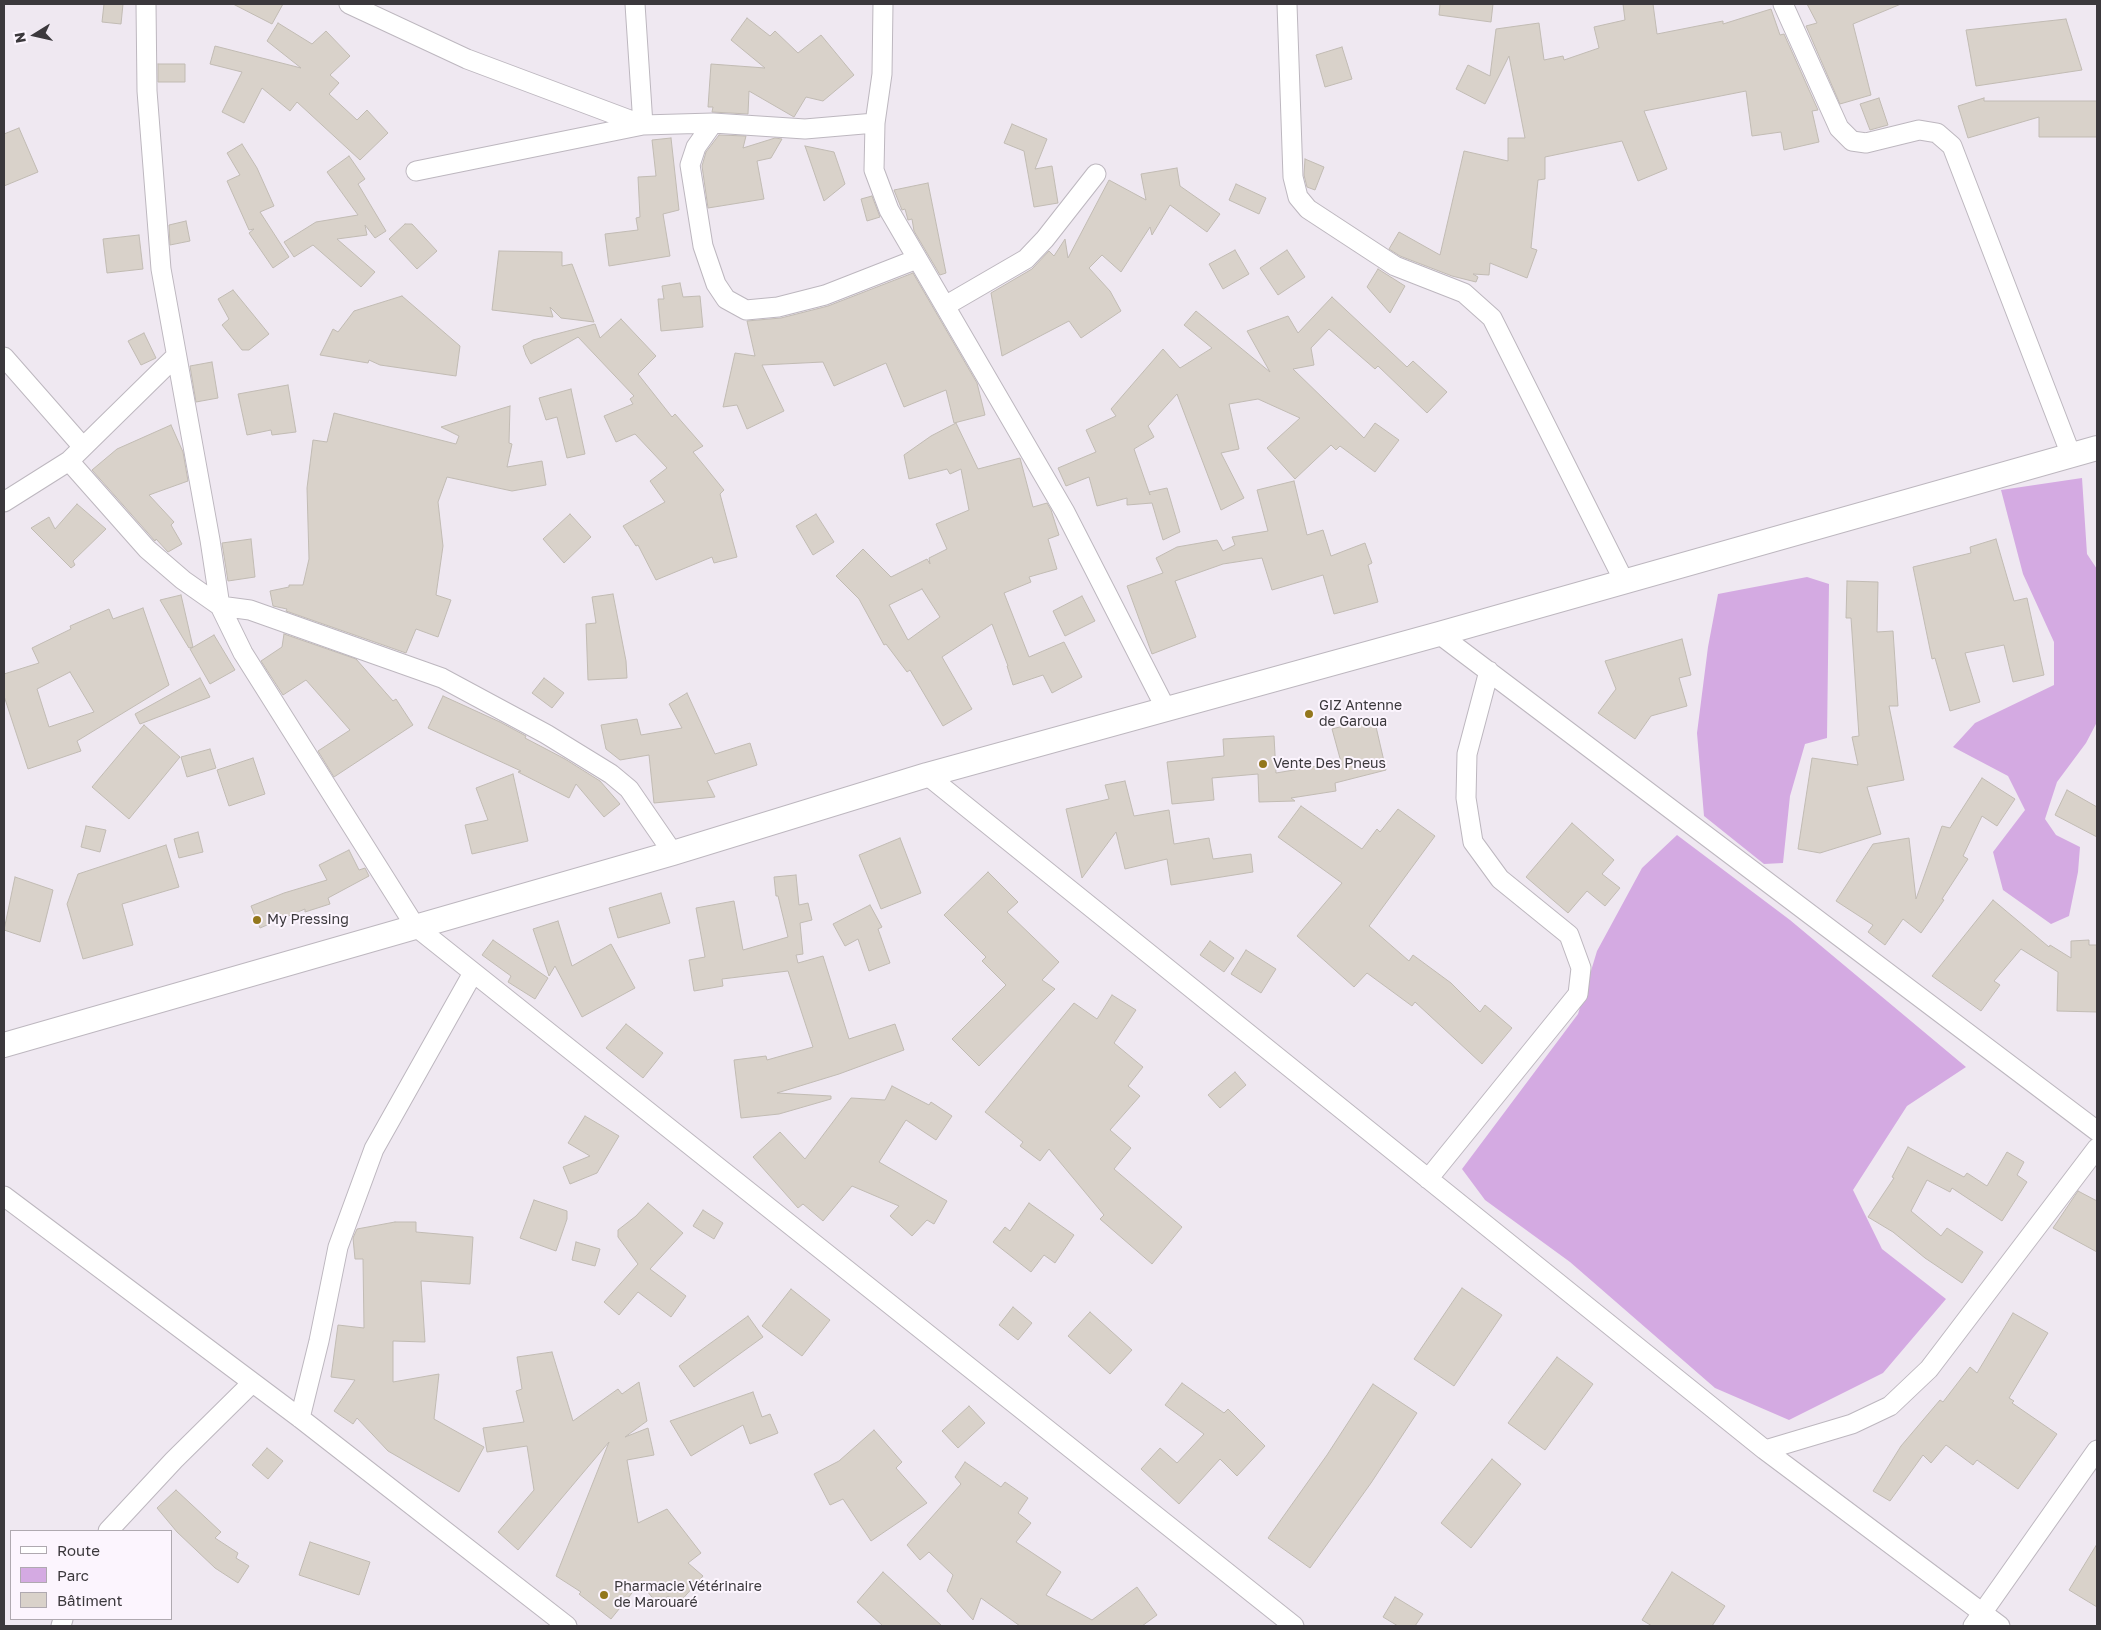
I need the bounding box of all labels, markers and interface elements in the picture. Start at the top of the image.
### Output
north arrow [10,10,60,60]
text: N [10,31,29,44]
place label: GIZ Antenne de Garoua [1319,698,1402,730]
marker: GIZ Antenne de Garoua [1303,708,1315,720]
place label: Vente Des Pneus [1273,756,1386,772]
marker: Vente Des Pneus [1257,758,1269,770]
place label: My Pressing [267,912,349,928]
marker: My Pressing [251,914,263,926]
legend [10,1530,172,1620]
text: Route [57,1541,100,1559]
text: Parc [57,1566,89,1584]
place label: Pharmacie Vétérinaire de Marouaré [614,1579,762,1611]
marker: Pharmacie Vétérinaire de Marouaré [598,1589,610,1601]
text: Bâtiment [57,1591,122,1609]

